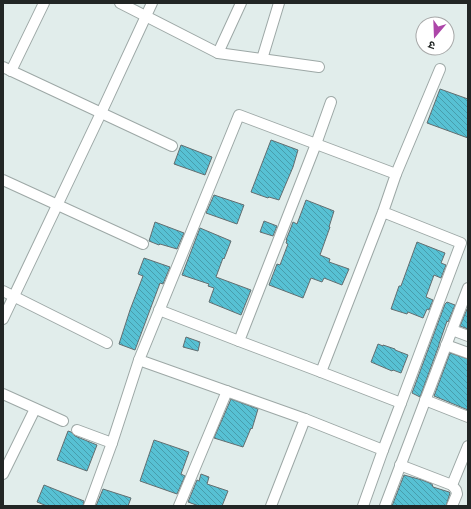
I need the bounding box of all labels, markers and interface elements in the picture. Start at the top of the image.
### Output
north arrow [415,16,455,56]
text: उ [426,38,437,52]

